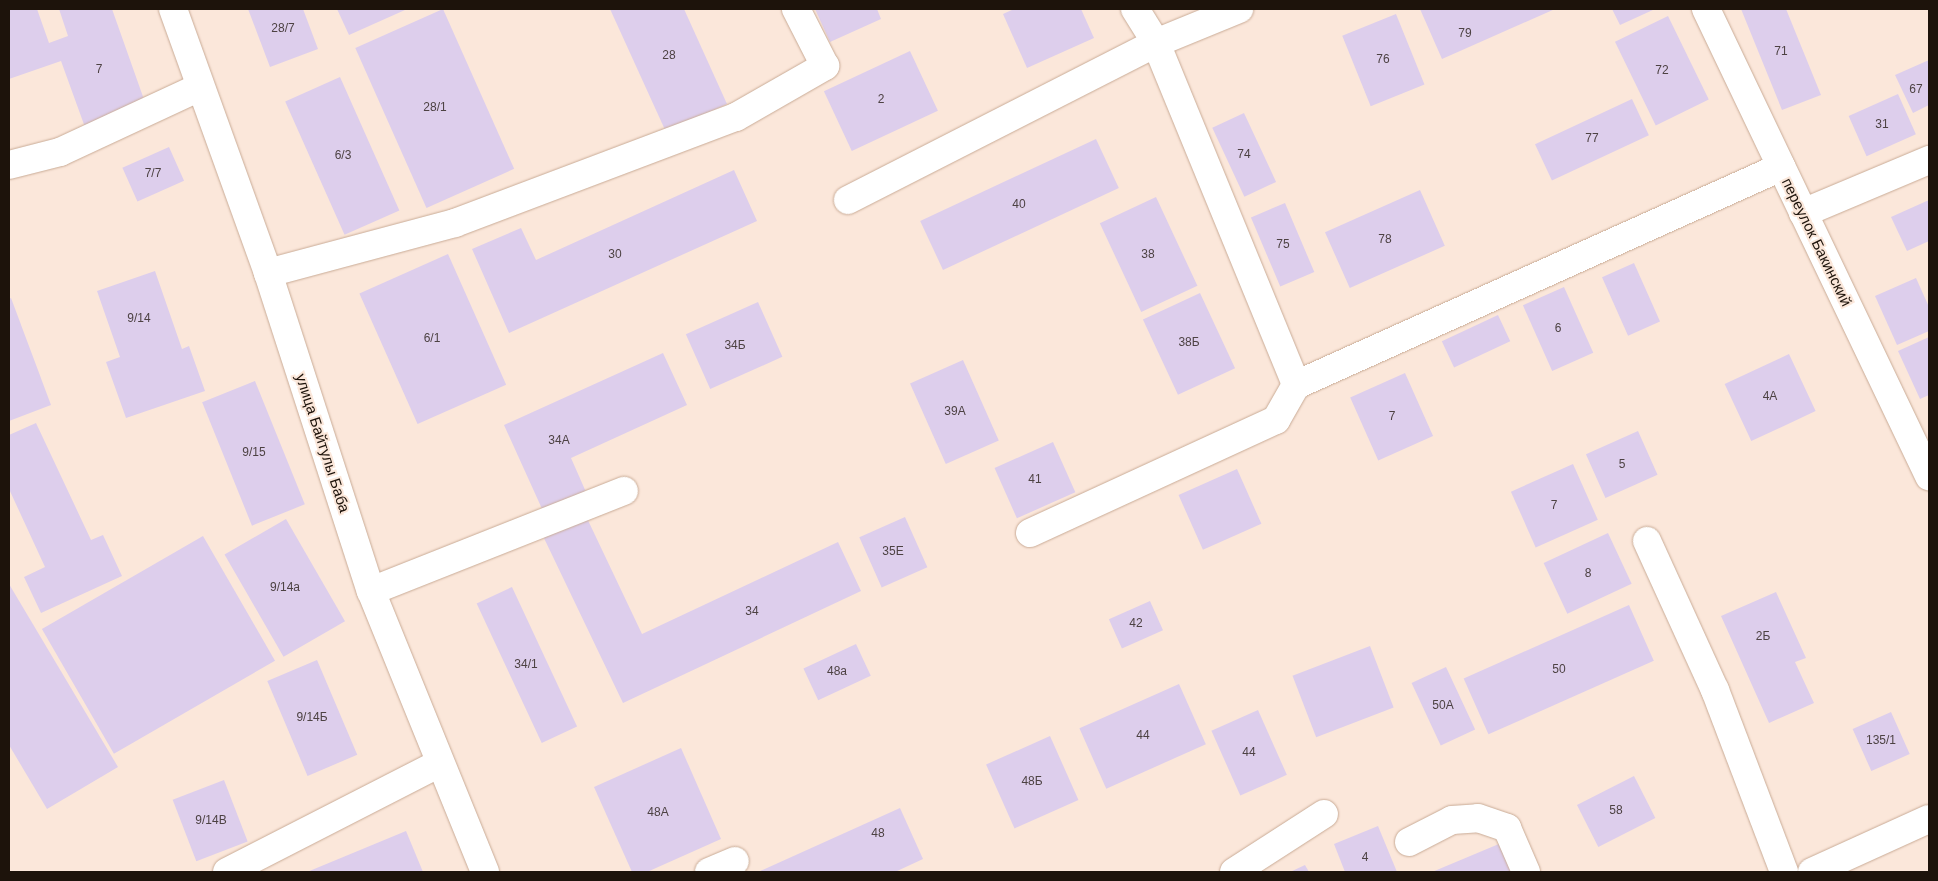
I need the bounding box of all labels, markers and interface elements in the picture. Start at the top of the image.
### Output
house number: 28/7 [271,22,295,36]
house number: 79 [1458,27,1472,41]
house number: 71 [1774,45,1788,59]
house number: 28 [662,49,676,63]
house number: 76 [1376,53,1390,67]
house number: 7 [96,63,102,77]
house number: 72 [1655,64,1669,78]
house number: 67 [1909,83,1923,97]
house number: 2 [878,93,884,107]
house number: 28/1 [423,101,447,115]
house number: 31 [1875,118,1889,132]
house number: 77 [1585,132,1599,146]
house number: 74 [1237,148,1251,162]
house number: 6/3 [335,149,351,163]
house number: 7/7 [145,167,161,181]
street label: переулок Бакинский [1778,175,1856,309]
house number: 40 [1012,198,1026,212]
house number: 78 [1378,233,1392,247]
house number: 75 [1276,238,1290,252]
house number: 30 [608,248,622,262]
house number: 38 [1141,248,1155,262]
house number: 9/14 [127,312,151,326]
house number: 6 [1555,322,1561,336]
house number: 6/1 [424,332,440,346]
house number: 38Б [1178,336,1200,350]
house number: 34Б [724,339,746,353]
street label: улица Байтулы Баба [292,371,354,515]
house number: 4А [1763,390,1777,404]
house number: 39А [944,405,966,419]
house number: 7 [1389,410,1395,424]
house number: 34А [548,434,570,448]
house number: 9/15 [242,446,266,460]
house number: 5 [1619,458,1625,472]
house number: 41 [1028,473,1042,487]
house number: 7 [1551,499,1557,513]
house number: 35Е [882,545,904,559]
house number: 8 [1585,567,1591,581]
house number: 9/14а [270,581,300,595]
house number: 34 [745,605,759,619]
house number: 42 [1129,617,1143,631]
house number: 2Б [1756,630,1770,644]
house number: 34/1 [514,658,538,672]
house number: 50 [1552,663,1566,677]
house number: 48а [827,665,847,679]
house number: 50А [1432,699,1454,713]
house number: 9/14Б [296,711,328,725]
house number: 44 [1136,729,1150,743]
house number: 135/1 [1866,734,1896,748]
house number: 44 [1242,746,1256,760]
house number: 48Б [1021,775,1043,789]
house number: 58 [1609,804,1623,818]
house number: 48А [647,806,669,820]
house number: 9/14В [195,814,227,828]
house number: 48 [871,827,885,841]
house number: 4 [1362,851,1368,865]

